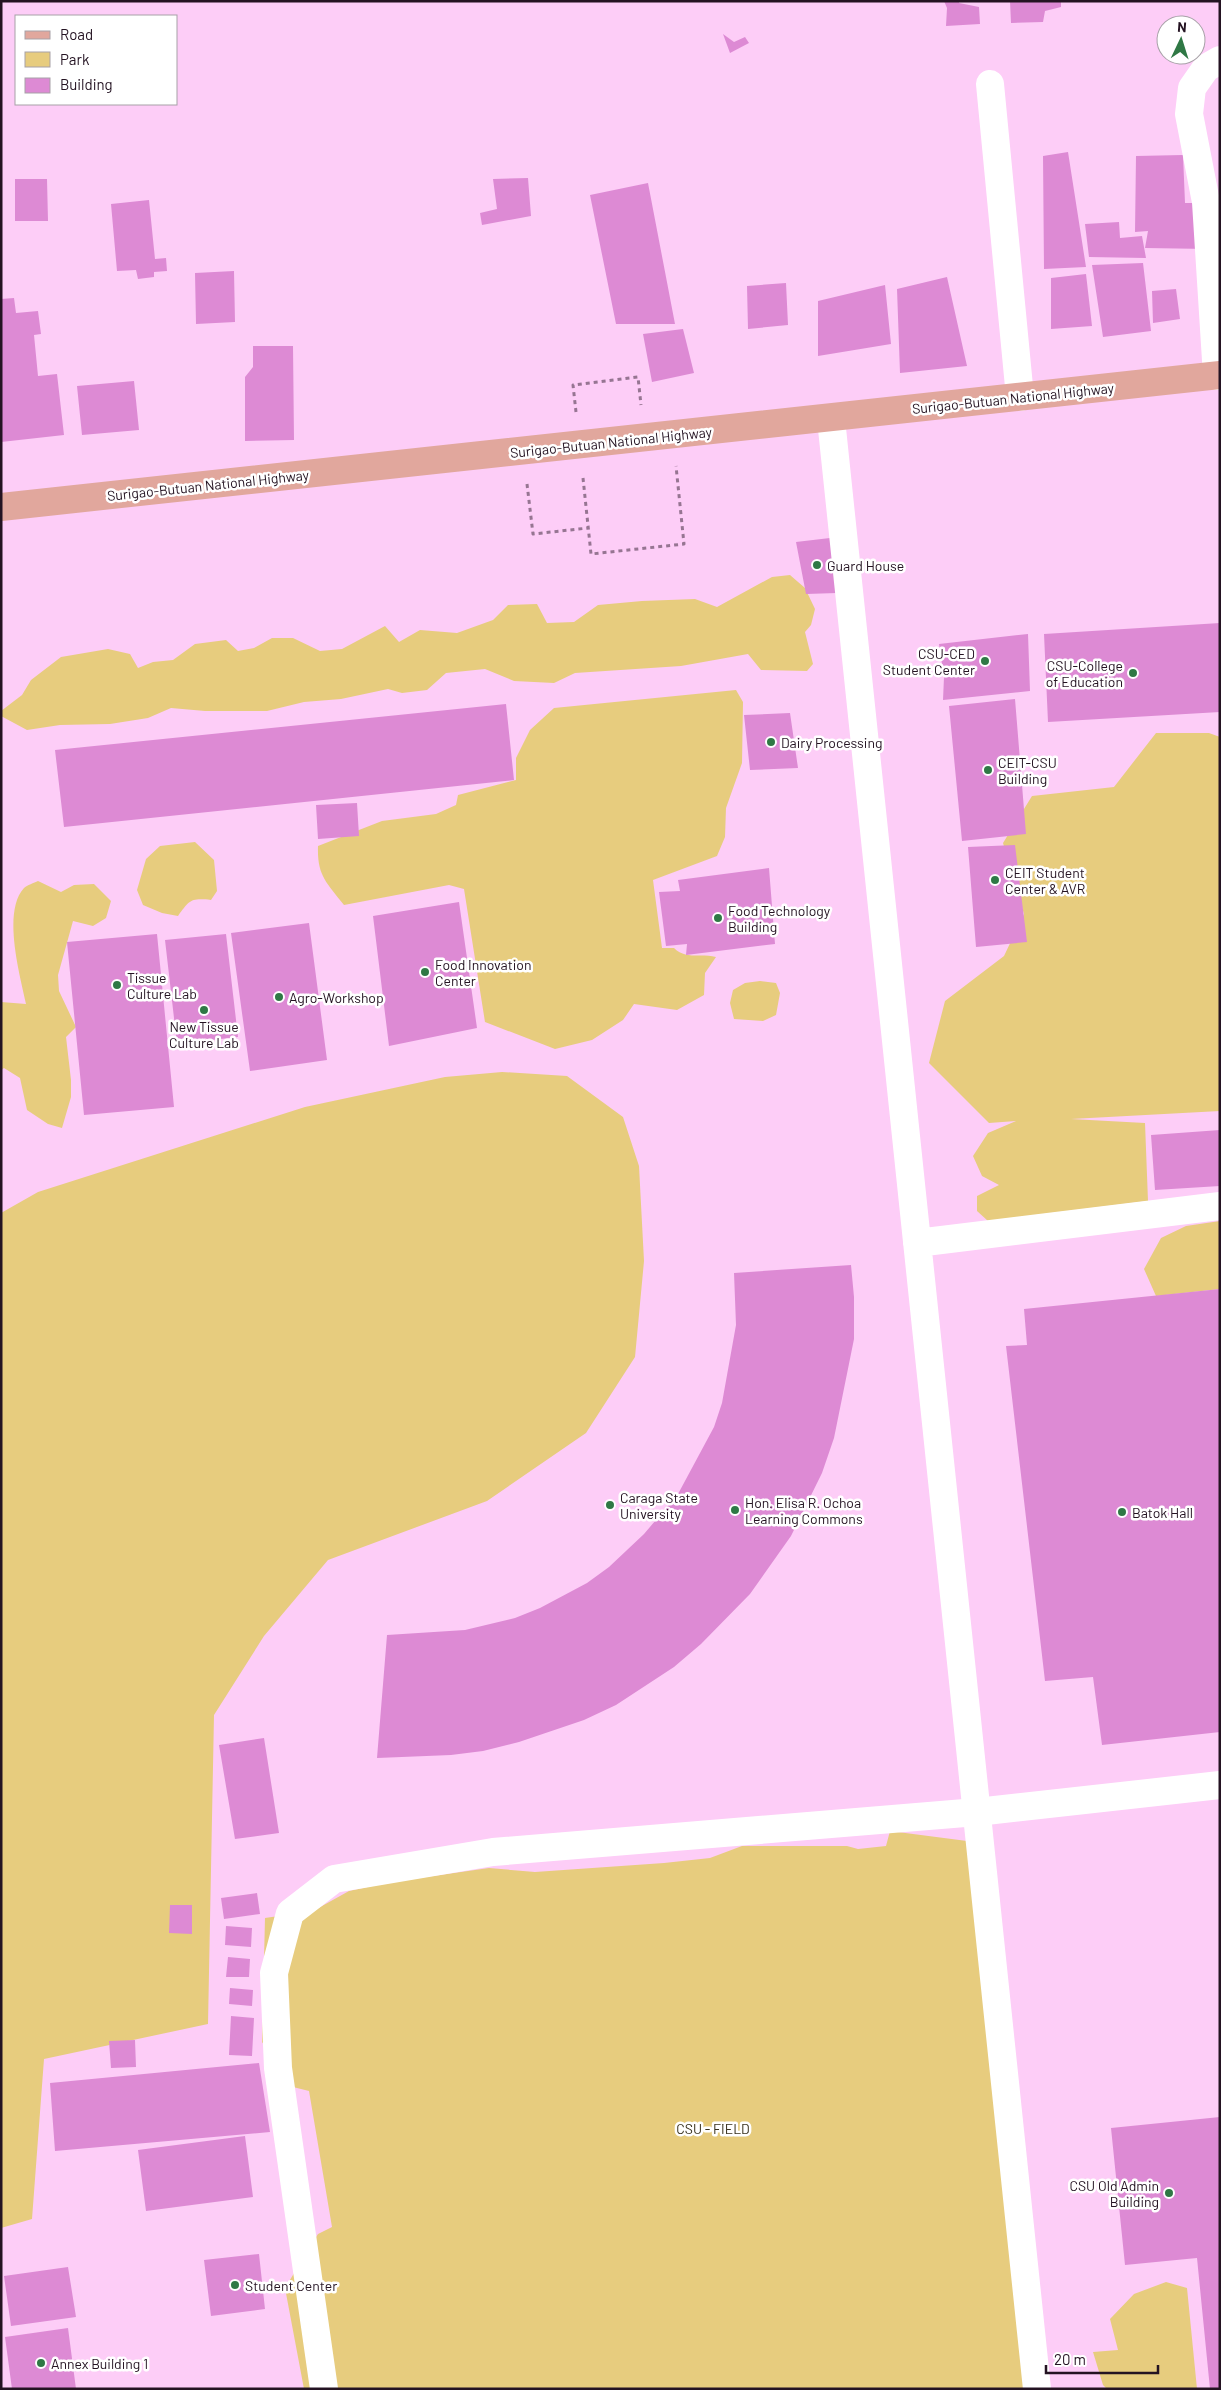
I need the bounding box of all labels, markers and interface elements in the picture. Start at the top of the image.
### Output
legend [15,15,178,105]
north arrow [1156,15,1206,65]
text: N [1177,18,1187,35]
text: Road [60,25,93,43]
text: Park [60,50,90,68]
text: Building [60,75,113,93]
street label: Surigao-Butuan National Highway [911,379,1115,417]
street label: Surigao-Butuan National Highway [509,423,713,461]
street label: Surigao-Butuan National Highway [106,466,310,504]
place label: Guard House [827,557,904,574]
marker: Guard House [811,559,823,571]
place label: CSU-CED Student Center [883,645,975,678]
marker: CSU-CED Student Center [979,655,991,667]
place label: CSU-College of Education [1046,657,1123,690]
marker: CSU-College of Education [1127,667,1139,679]
place label: Dairy Processing [781,734,882,751]
marker: Dairy Processing [765,736,777,748]
place label: CEIT-CSU Building [998,754,1057,787]
marker: CEIT-CSU Building [982,764,994,776]
place label: CEIT Student Center & AVR [1005,864,1085,897]
marker: CEIT Student Center & AVR [989,874,1001,886]
place label: Food Technology Building [728,902,831,935]
marker: Food Technology Building [712,912,724,924]
place label: Food Innovation Center [435,956,532,989]
marker: Food Innovation Center [419,966,431,978]
place label: Tissue Culture Lab [127,969,197,1002]
marker: Tissue Culture Lab [111,979,123,991]
place label: Agro-Workshop [289,989,384,1006]
marker: Agro-Workshop [273,991,285,1003]
marker: New Tissue Culture Lab [198,1004,210,1016]
place label: New Tissue Culture Lab [169,1018,239,1051]
place label: Caraga State University [620,1489,698,1522]
place label: Hon. Elisa R. Ochoa Learning Commons [745,1494,863,1527]
marker: Caraga State University [604,1499,616,1511]
marker: Hon. Elisa R. Ochoa Learning Commons [729,1504,741,1516]
place label: Batok Hall [1132,1504,1193,1521]
marker: Batok Hall [1116,1506,1128,1518]
park label: CSU - FIELD [676,2120,750,2137]
place label: CSU Old Admin Building [1069,2177,1159,2210]
marker: CSU Old Admin Building [1163,2187,1175,2199]
place label: Student Center [245,2277,337,2294]
marker: Student Center [229,2279,241,2291]
scale bar [1046,2342,1158,2374]
text: 20 m [1054,2350,1086,2368]
place label: Annex Building 1 [51,2355,148,2372]
marker: Annex Building 1 [35,2357,47,2369]

